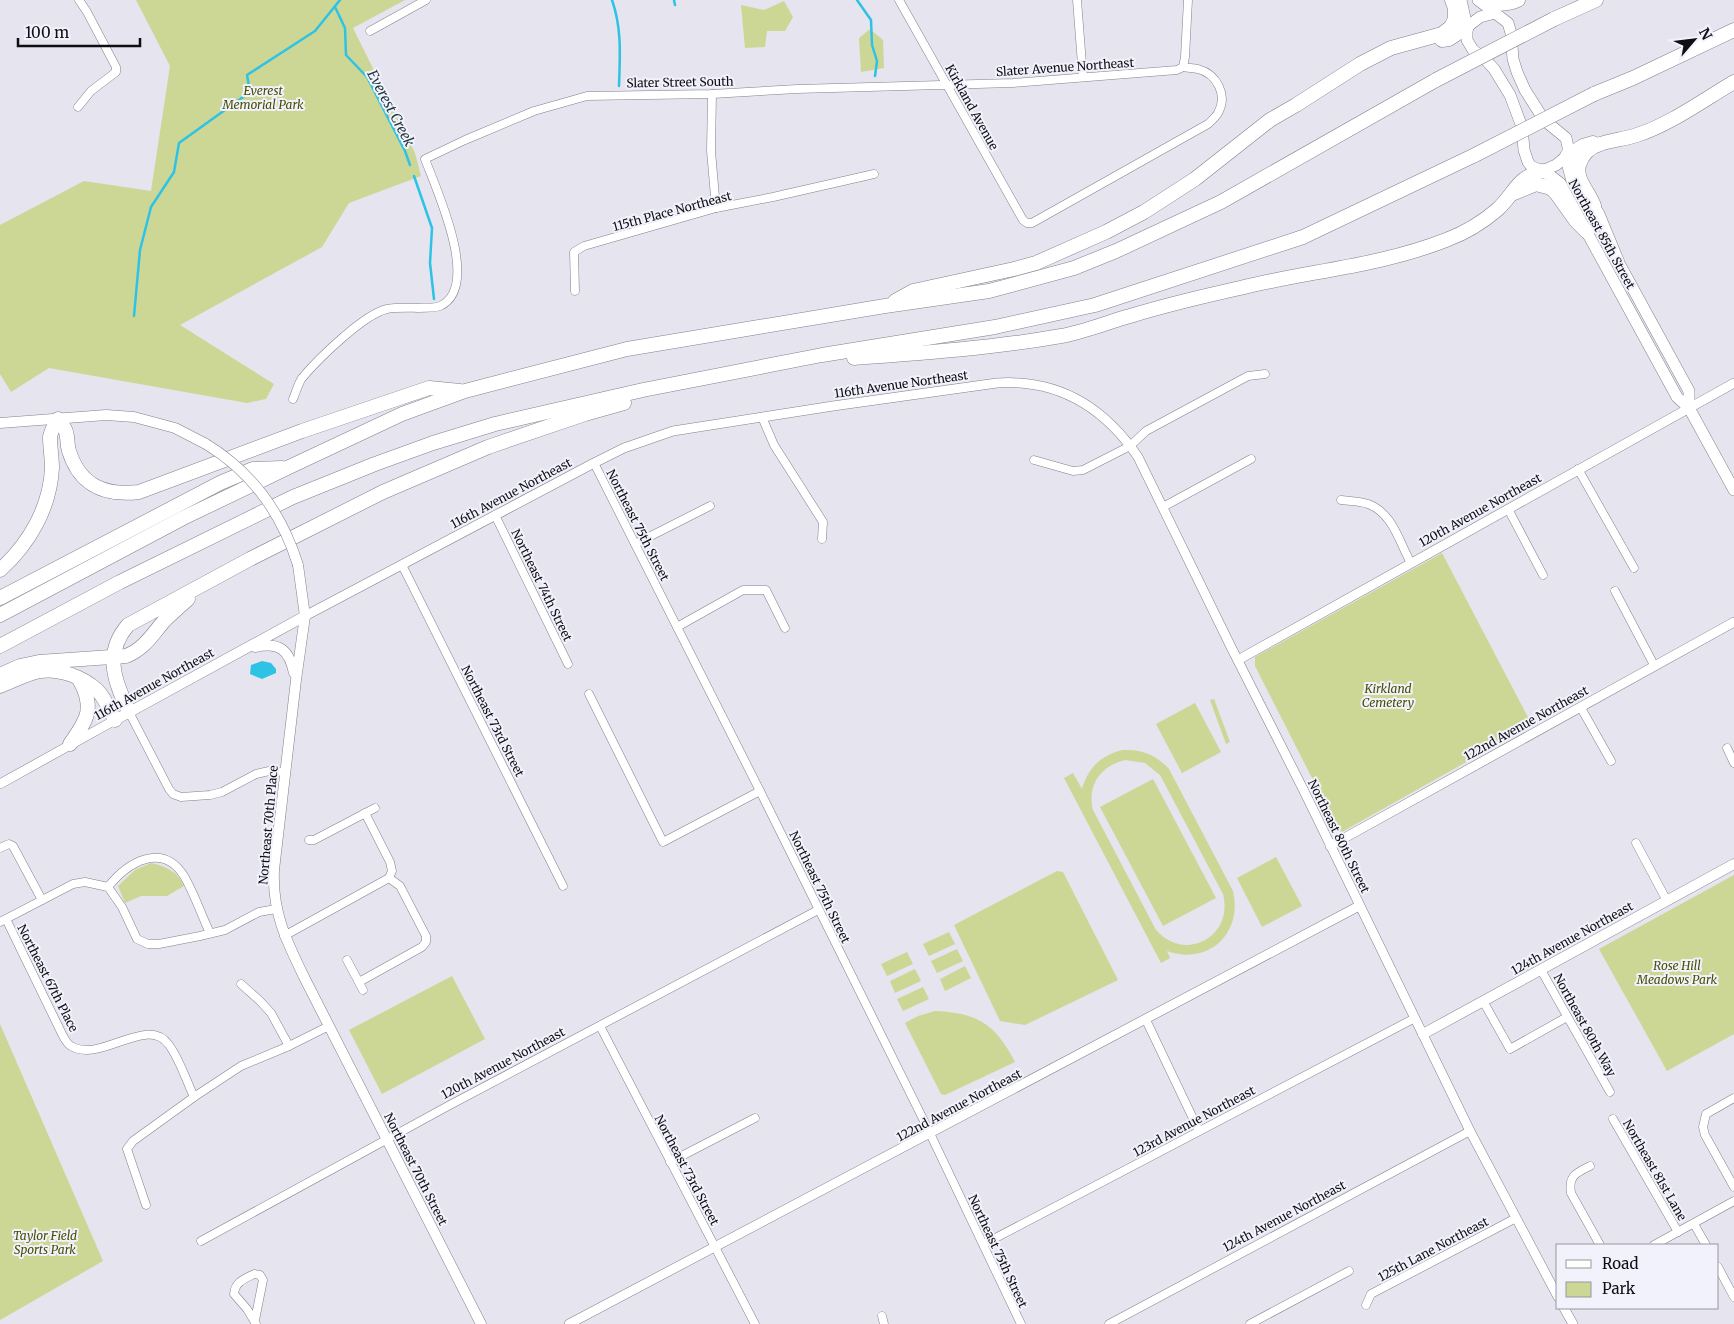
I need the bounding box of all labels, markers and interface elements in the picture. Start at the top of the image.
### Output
scale bar [18,15,140,47]
north arrow [1669,15,1719,65]
text: 100 m [25,23,69,42]
text: N [1695,25,1716,43]
street label: Slater Avenue Northeast [995,55,1135,79]
street label: Kirkland Avenue [942,62,1002,152]
water label: Everest Creek [363,67,419,150]
street label: Slater Street South [626,74,734,90]
park label: Everest Memorial Park [221,83,304,112]
street label: Northeast 85th Street [1566,176,1639,292]
street label: 115th Place Northeast [611,188,733,234]
street label: 116th Avenue Northeast [833,367,969,401]
street label: 116th Avenue Northeast [448,455,574,531]
street label: Northeast 75th Street [603,467,673,583]
street label: 120th Avenue Northeast [1416,470,1544,550]
street label: Northeast 74th Street [508,526,576,644]
street label: 116th Avenue Northeast [91,645,217,723]
street label: Northeast 73rd Street [458,663,528,779]
park label: Kirkland Cemetery [1362,681,1415,710]
street label: 122nd Avenue Northeast [1461,682,1591,763]
street label: Northeast 70th Place [255,765,281,885]
street label: Northeast 80th Street [1305,777,1373,896]
street label: Northeast 75th Street [786,828,854,946]
street label: 124th Avenue Northeast [1508,898,1636,978]
street label: Northeast 67th Place [14,922,82,1034]
park label: Rose Hill Meadows Park [1636,958,1718,987]
street label: Northeast 80th Way [1551,971,1619,1079]
street label: 120th Avenue Northeast [439,1024,568,1102]
street label: 122nd Avenue Northeast [894,1065,1024,1144]
street label: 123rd Avenue Northeast [1130,1082,1258,1160]
street label: Northeast 70th Street [381,1110,451,1228]
street label: Northeast 73rd Street [652,1112,723,1228]
street label: Northeast 81st Lane [1620,1117,1690,1223]
street label: 124th Avenue Northeast [1220,1177,1348,1255]
street label: Northeast 75th Street [965,1192,1031,1310]
street label: 125th Lane Northeast [1375,1213,1491,1284]
park label: Taylor Field Sports Park [13,1228,77,1257]
legend [1556,1244,1719,1309]
text: Road [1602,1254,1638,1273]
text: Park [1602,1279,1636,1298]

